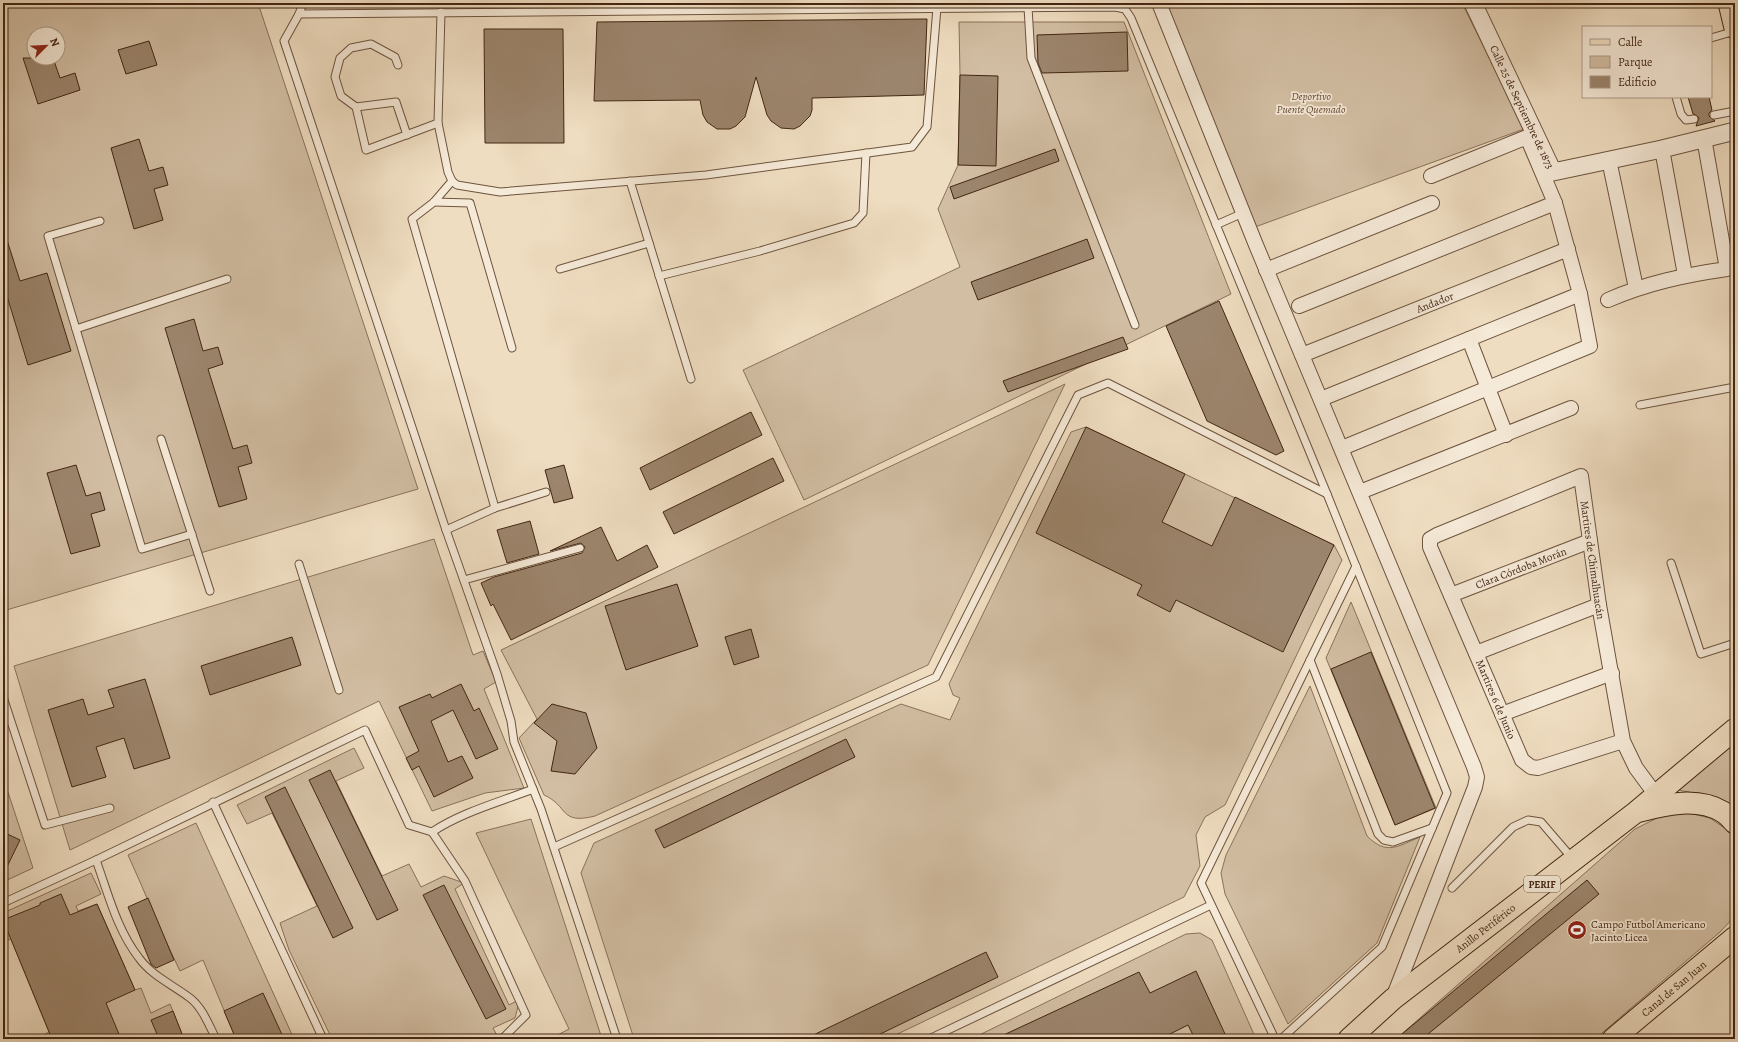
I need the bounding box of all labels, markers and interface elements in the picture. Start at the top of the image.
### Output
north arrow [26,26,66,66]
legend [1582,26,1712,98]
text: Calle [1618,34,1642,50]
text: N [46,35,63,49]
street label: Calle 25 de Septiembre de 1873 [1486,43,1557,171]
text: Parque [1618,54,1653,70]
text: Edificio [1618,74,1656,90]
park label: Deportivo Puente Quemado [1277,89,1346,117]
street label: Andador [1413,288,1456,317]
street label: Martires de Chimalhuacán [1577,500,1608,620]
street label: Clara Córdoba Morán [1473,544,1569,593]
street label: Martires 6 de Junio [1472,657,1519,742]
road number: PERIF [1524,876,1560,892]
street label: Anillo Periférico [1452,900,1519,957]
place label: Campo Futbol Americano Jacinto Licea [1591,917,1706,945]
sports icon: Campo Futbol Americano Jacinto Licea [1566,919,1588,941]
street label: Canal de San Juan [1638,957,1710,1020]

